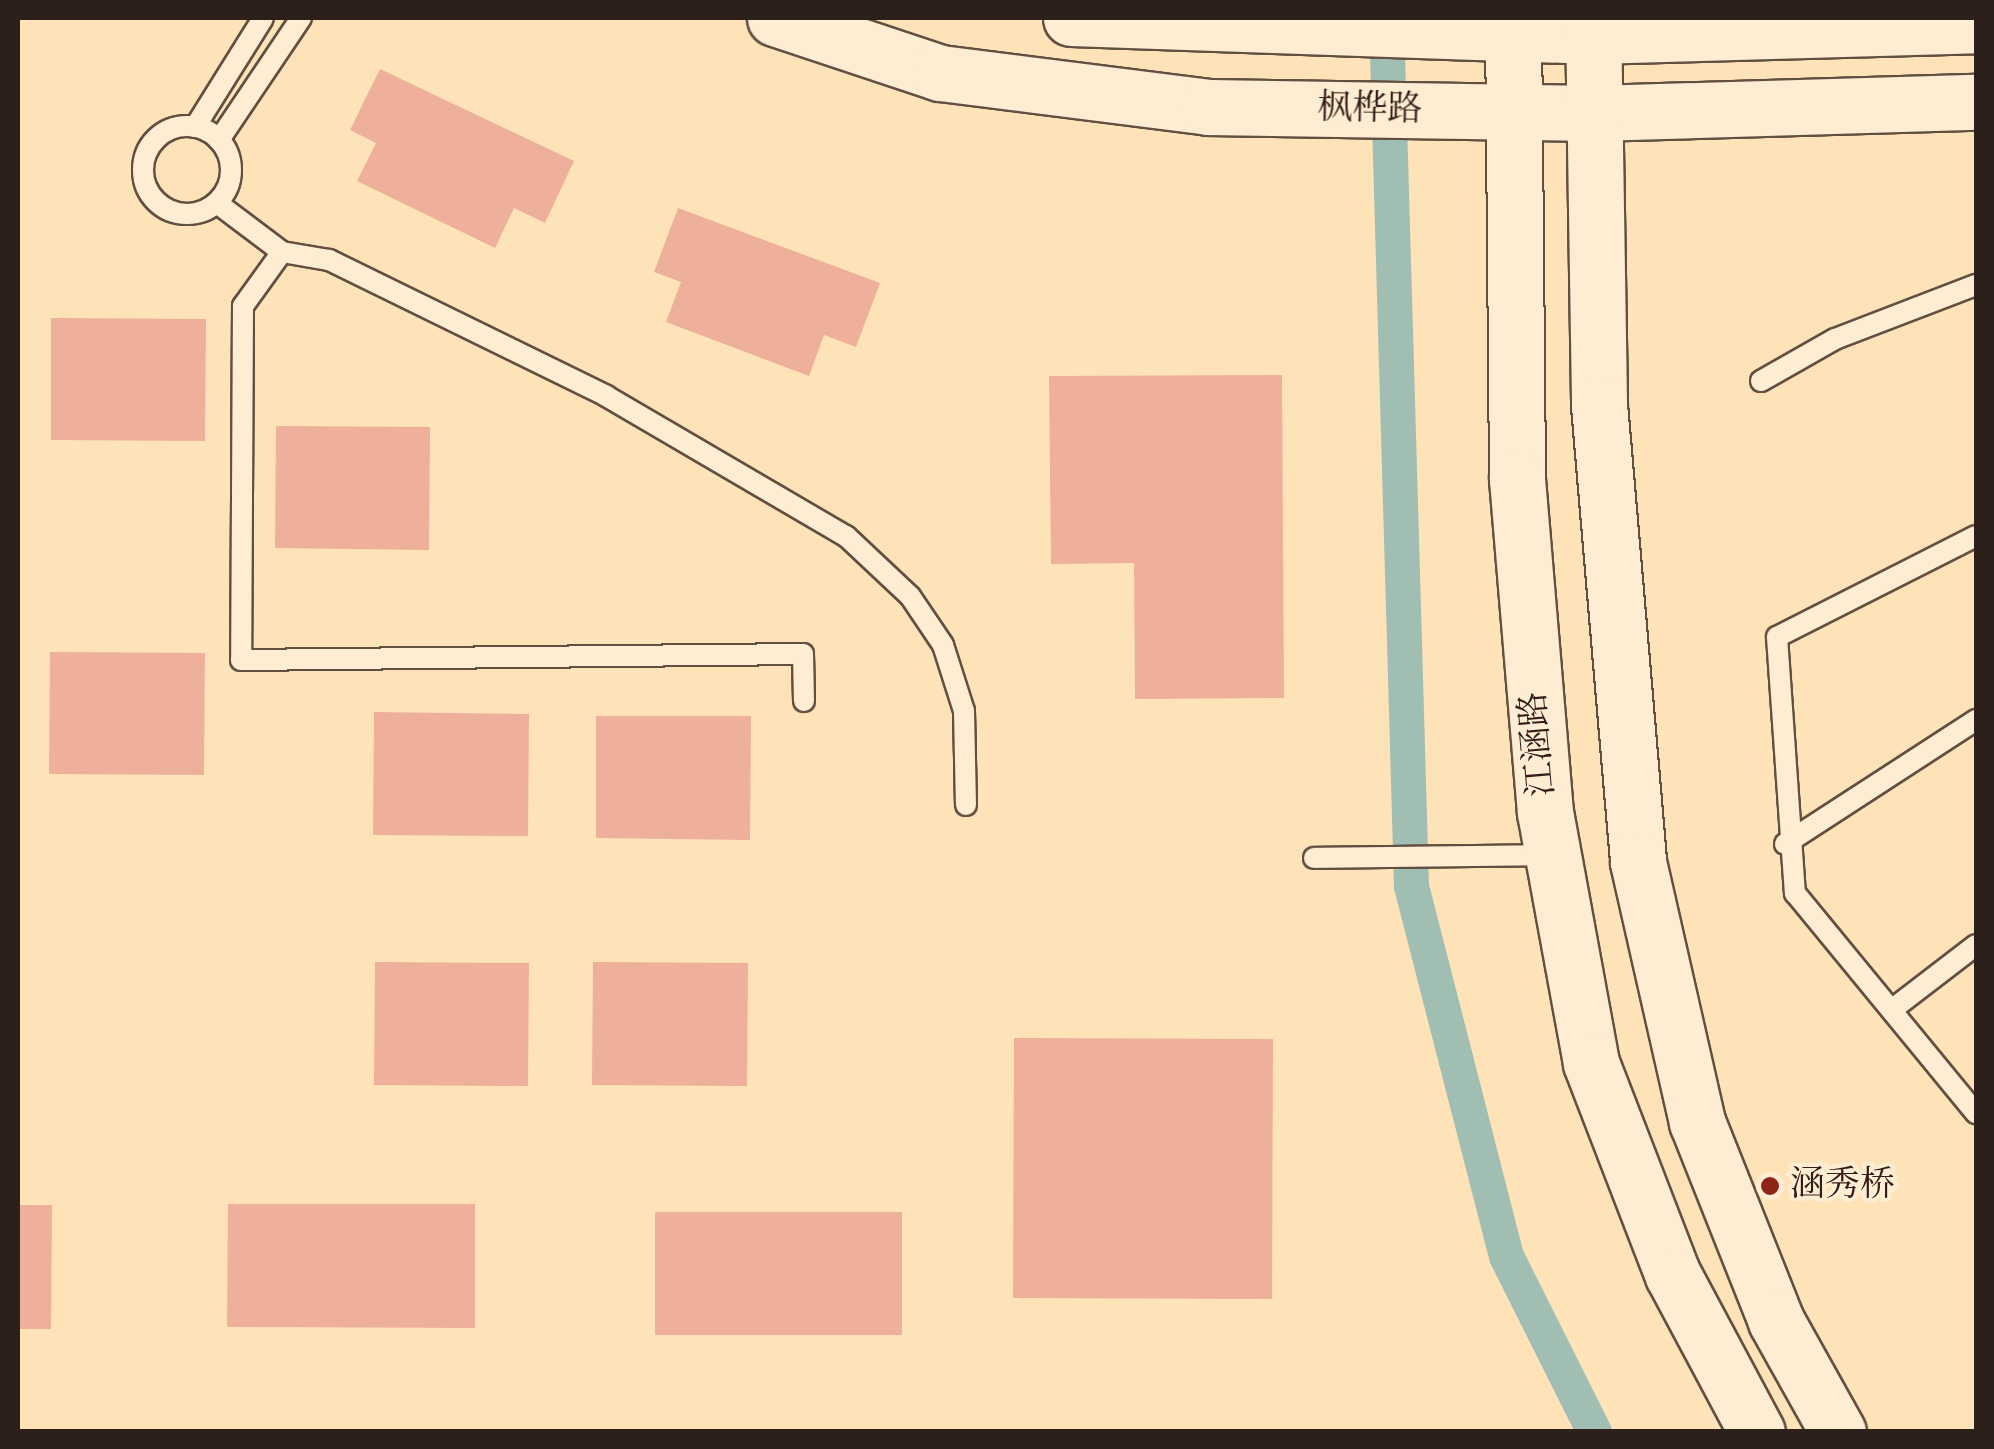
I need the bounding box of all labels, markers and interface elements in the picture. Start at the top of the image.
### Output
street label: 枫桦路 [1317,88,1423,132]
street label: 江涵路 [1514,690,1564,798]
place label: 涵秀桥 [1790,1165,1895,1207]
marker: 涵秀桥 [1759,1175,1781,1197]

